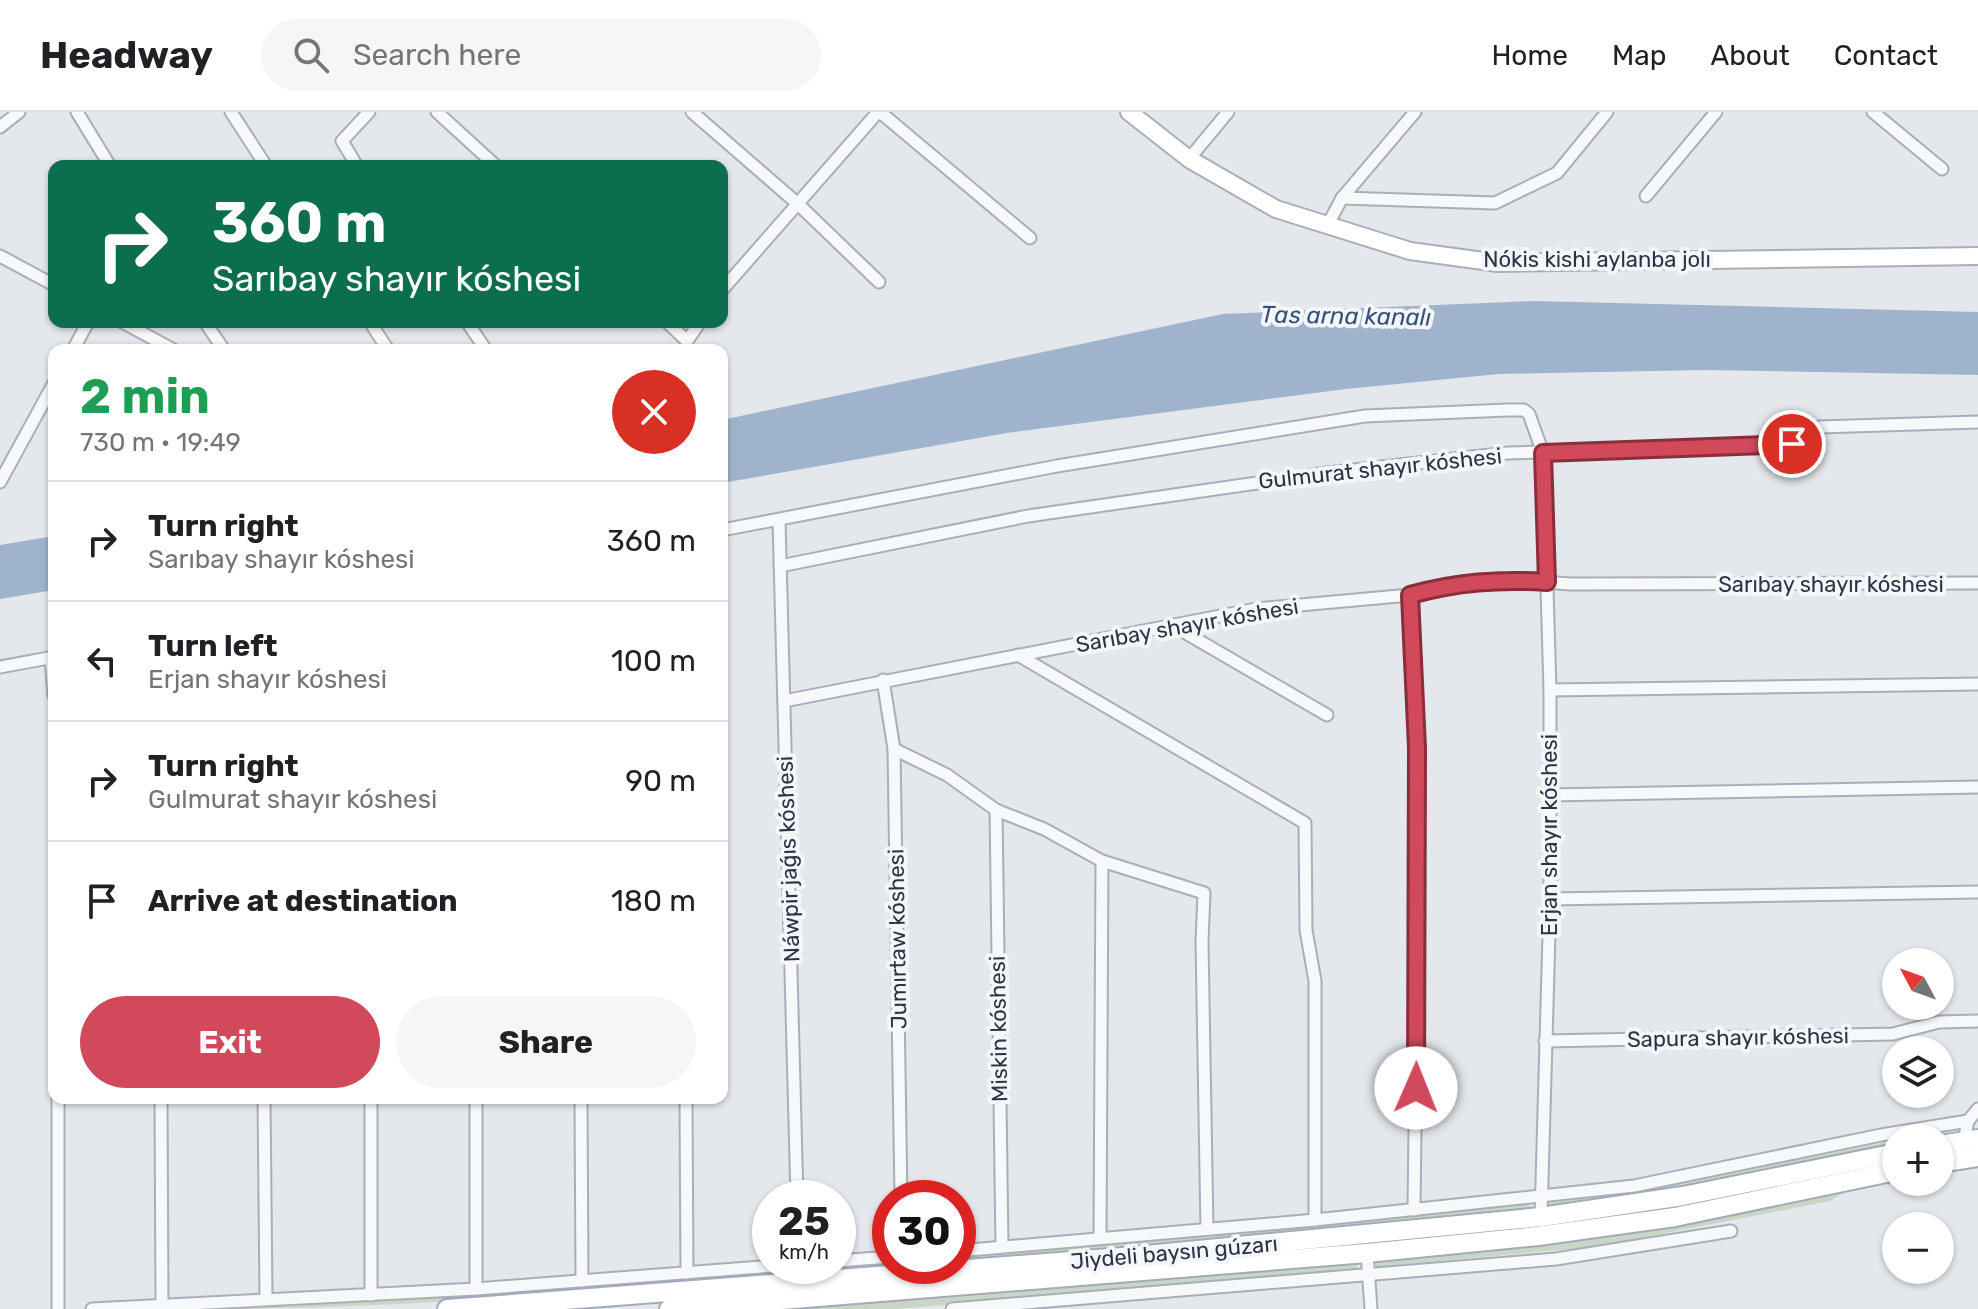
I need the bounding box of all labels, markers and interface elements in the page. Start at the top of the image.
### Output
search box [261,19,821,91]
text: Headway [40,32,213,78]
icon: search [289,33,333,77]
text: Search here [353,37,521,73]
text: Home [1491,39,1568,72]
text: Map [1612,39,1666,72]
text: About [1710,39,1790,72]
text: Contact [1834,39,1938,72]
text: 360 m [212,190,387,256]
icon: right [80,192,184,296]
street label: Nókis kishi aylanba jolı [1483,246,1711,273]
text: Sarıbay shayır kóshesi [212,257,581,300]
water label: Tas arna kanalı [1260,301,1432,331]
text: 2 min [80,368,210,425]
button: close [612,370,696,454]
pin [1758,410,1826,478]
icon: arrive [1770,422,1814,466]
text: 730 m · 19:49 [80,427,241,458]
street label: Gulmurat shayır kóshesi [1257,442,1503,495]
text: Turn right [148,508,299,544]
icon: right [80,519,124,563]
text: 360 m [607,523,696,559]
text: Sarıbay shayır kóshesi [148,544,415,575]
street label: Sarıbay shayır kóshesi [1718,571,1944,598]
street label: Sarıbay shayır kóshesi [1074,593,1301,658]
text: Turn left [148,628,278,664]
icon: left [80,639,124,683]
text: 100 m [611,643,696,679]
text: Erjan shayır kóshesi [148,664,387,695]
street label: Erjan shayır kóshesi [1536,734,1563,936]
text: Turn right [148,748,299,784]
street label: Náwpir jaǵıs kóshesi [771,755,806,963]
icon: right [80,759,124,803]
text: 90 m [625,763,696,799]
text: Gulmurat shayır kóshesi [148,784,437,815]
street label: Jumırtaw kóshesi [882,849,913,1029]
icon: arrive [80,879,124,923]
text: Arrive at destination [148,883,458,919]
text: 180 m [611,883,696,919]
north arrow [1882,948,1954,1020]
map controls [1882,948,1954,1284]
street label: Miskin kóshesi [984,956,1013,1102]
button: Exit [80,996,380,1088]
button: Share [396,996,696,1088]
street label: Sapura shayır kóshesi [1627,1022,1849,1053]
button: layers [1882,1036,1954,1108]
position arrow [1374,1046,1458,1130]
button: + [1882,1124,1954,1196]
speed limit sign: 30 [872,1180,976,1284]
text: 25 [778,1198,830,1245]
button: − [1882,1212,1954,1284]
street label: Jiydeli baysın gúzarı [1069,1230,1279,1275]
text: km/h [779,1240,829,1264]

